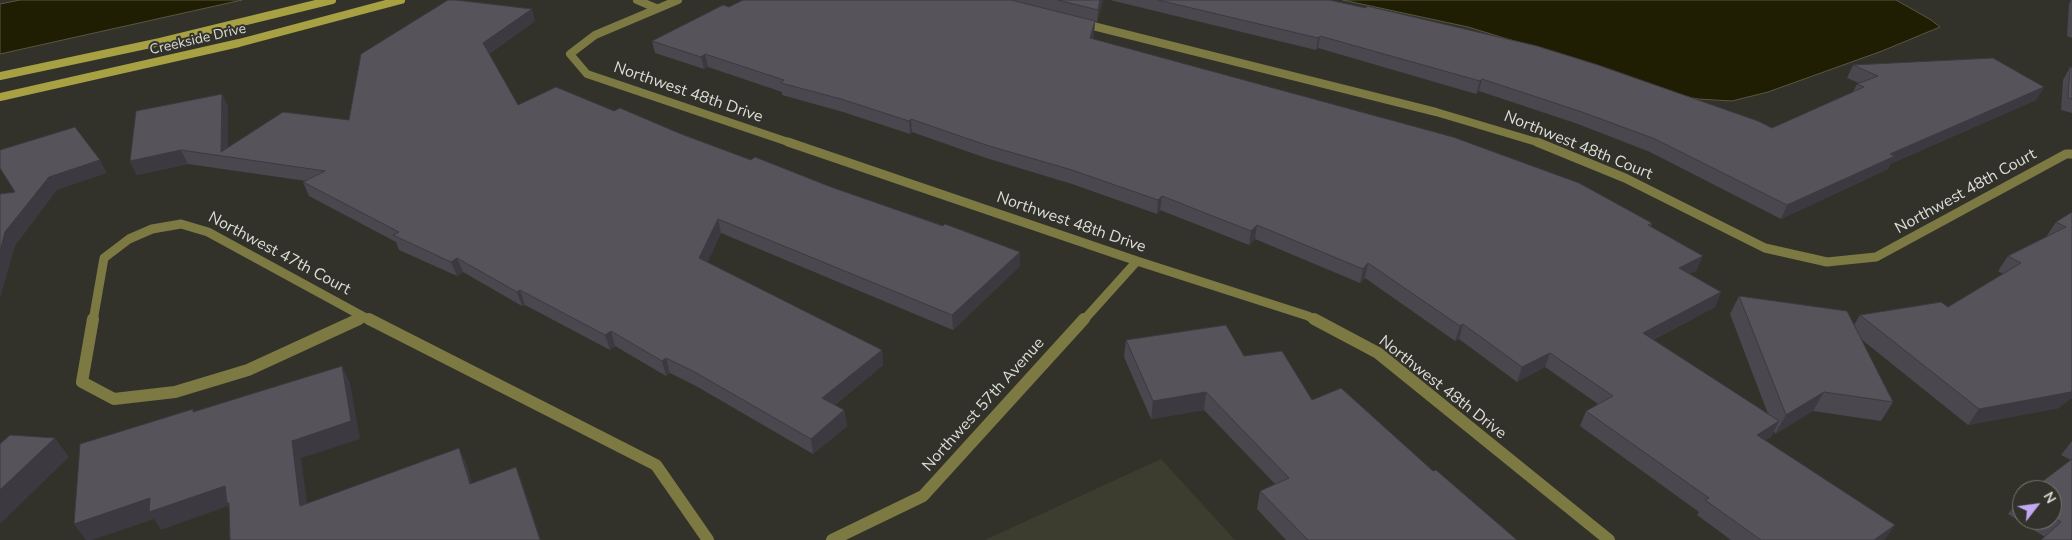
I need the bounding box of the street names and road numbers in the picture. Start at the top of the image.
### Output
street label: Creekside Drive [148,21,248,59]
street label: Northwest 48th Drive [611,58,765,128]
street label: Northwest 48th Court [1501,107,1655,185]
street label: Northwest 48th Court [1892,145,2040,239]
street label: Northwest 48th Drive [994,188,1148,258]
street label: Northwest 47th Court [205,208,353,300]
street label: Northwest 48th Drive [1374,332,1510,444]
street label: Northwest 57th Avenue [919,334,1049,476]

